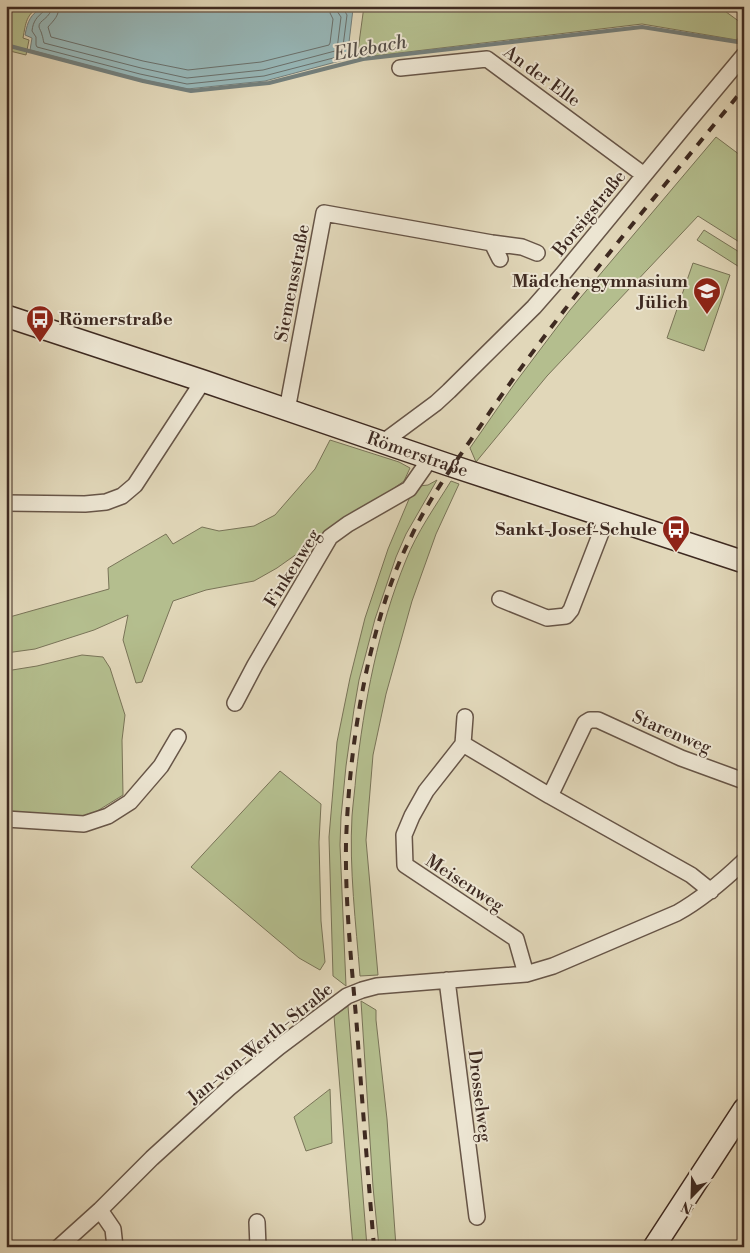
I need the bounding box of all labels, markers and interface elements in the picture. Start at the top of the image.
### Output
water label: Ellebach [331,30,409,66]
street label: An der Elle [498,40,585,112]
street label: Borsigstraße [547,166,631,262]
street label: Siemensstraße [270,222,315,344]
place label: Mädchengymnasium Jülich [512,270,689,314]
school or university icon: Mädchengymnasium Jülich [692,276,722,315]
bus stop icon: Römerstraße [25,304,55,343]
place label: Römerstraße [59,308,173,331]
street label: Römerstraße [364,427,471,482]
bus stop icon: Sankt-Josef-Schule [661,514,691,553]
place label: Sankt-Josef-Schule [495,518,657,541]
street label: Finkenweg [259,524,326,612]
street label: Starenweg [629,705,716,760]
street label: Meisenweg [421,849,509,918]
street label: Jan-von-Werth-Straße [182,978,338,1110]
street label: Drosselweg [462,1049,497,1144]
north arrow [668,1170,718,1220]
text: N [679,1197,696,1217]

